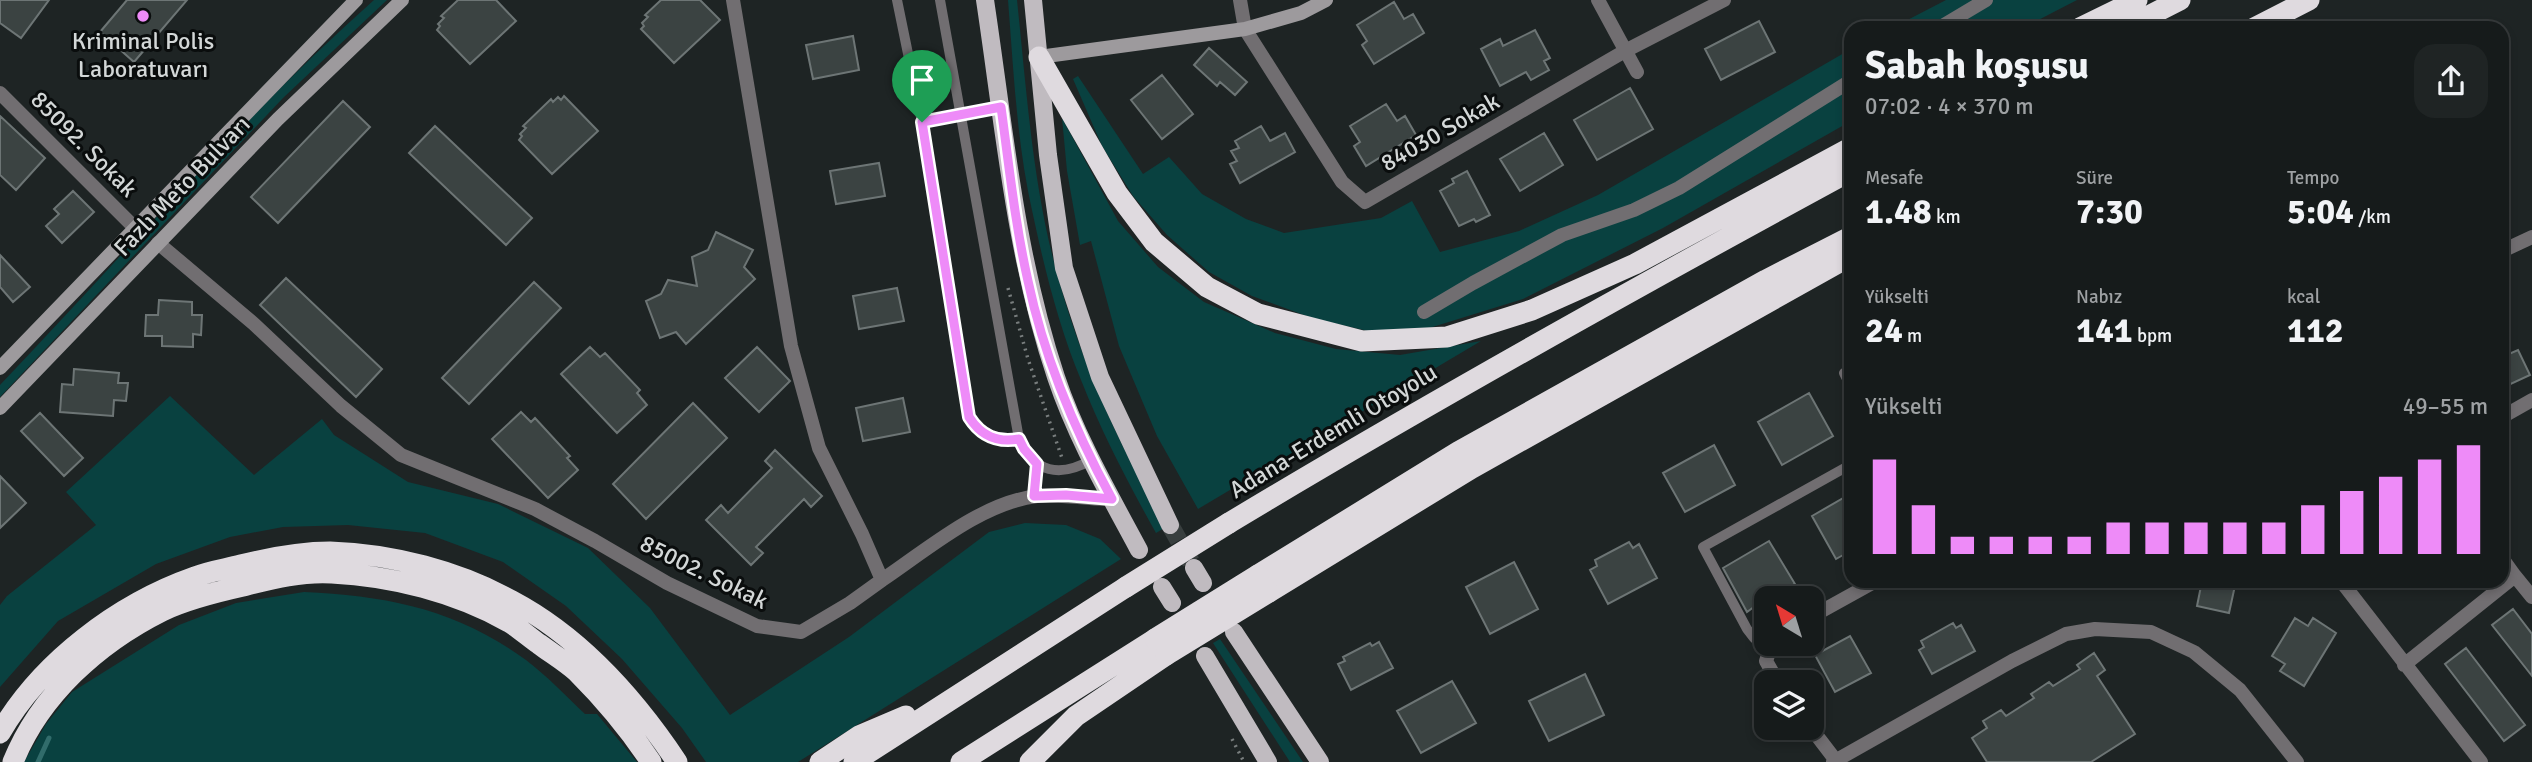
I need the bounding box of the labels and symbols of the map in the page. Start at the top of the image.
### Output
marker: Kriminal Polis Laboratuvarı [135,8,151,24]
place label: Kriminal Polis Laboratuvarı [72,26,214,84]
pin [892,50,952,122]
street label: 85092. Sokak [24,84,144,204]
street label: 84030 Sokak [1375,86,1505,178]
street label: Fazlı Meto Bulvarı [107,109,257,263]
street label: Adana-Erdemli Otoyolu [1224,357,1442,505]
street label: 85002. Sokak [635,528,773,616]
north arrow [1754,586,1824,656]

